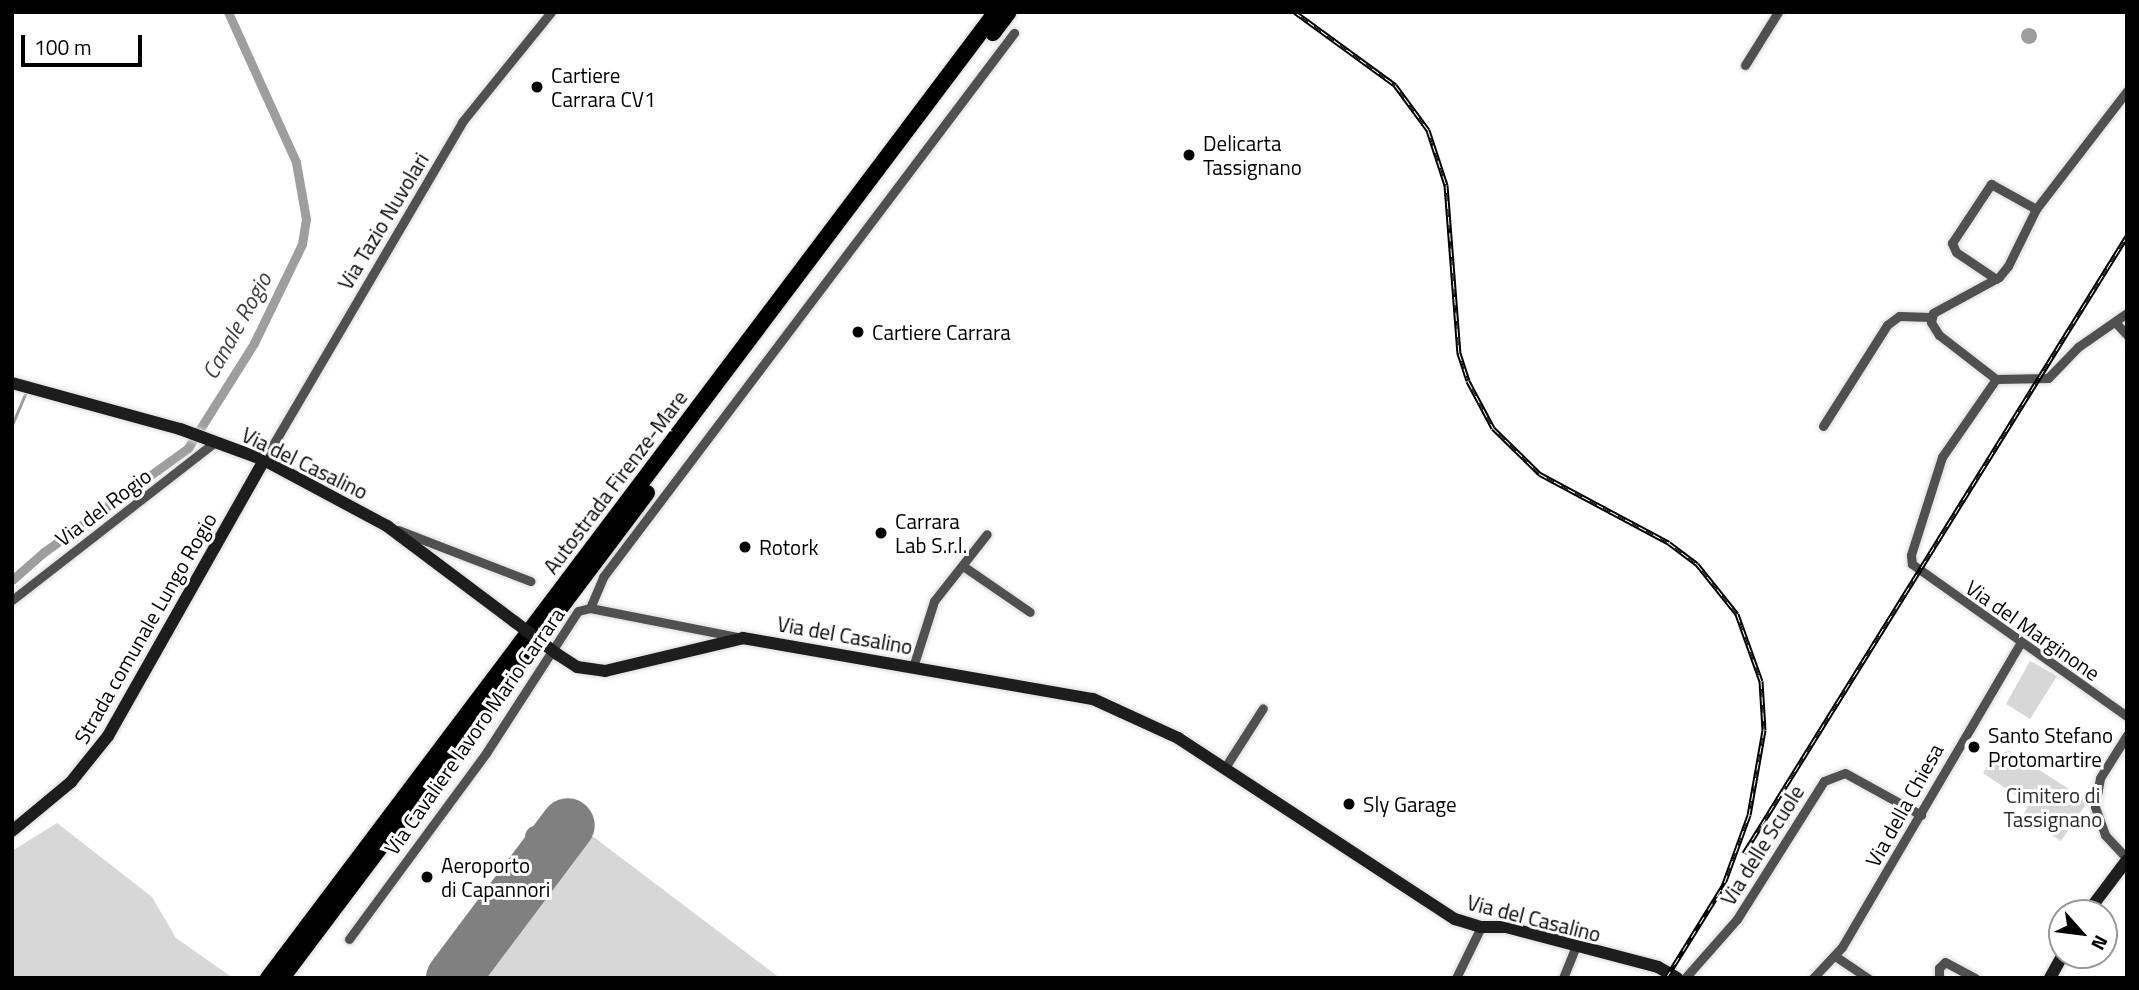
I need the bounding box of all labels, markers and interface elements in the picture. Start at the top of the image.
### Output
scale bar [24,21,145,65]
text: 100 m [34,31,91,63]
place label: Cartiere Carrara CV1 [551,62,656,112]
marker: Cartiere Carrara CV1 [529,79,545,95]
place label: Delicarta Tassignano [1203,130,1302,180]
marker: Delicarta Tassignano [1181,147,1197,163]
street label: Via Tazio Nuvolari [332,148,434,294]
water label: Canale Rogio [196,268,278,384]
place label: Cartiere Carrara [872,319,1011,345]
marker: Cartiere Carrara [850,324,866,340]
street label: Autostrada Firenze-Mare [538,385,692,579]
street label: Via del Casalino [238,422,372,504]
street label: Via del Rogio [50,463,156,551]
street label: Strada comunale Lungo Rogio [68,508,222,748]
place label: Carrara Lab S.r.l. [895,508,967,558]
marker: Carrara Lab S.r.l. [873,525,889,541]
place label: Rotork [759,534,819,560]
marker: Rotork [737,539,753,555]
street label: Via del Marginone [1961,574,2105,686]
street label: Via Cavaliere lavoro Mario Carrara [379,602,569,860]
street label: Via del Casalino [775,611,915,659]
place label: Santo Stefano Protomartire [1988,722,2113,772]
street label: Via della Chiesa [1860,739,1948,871]
marker: Santo Stefano Protomartire [1966,739,1982,755]
street label: Via delle Scuole [1715,780,1809,910]
park label: Cimitero di Tassignano [2004,782,2102,832]
place label: Sly Garage [1363,791,1457,817]
marker: Sly Garage [1341,796,1357,812]
place label: Aeroporto di Capannori [441,852,550,902]
marker: Aeroporto di Capannori [419,869,435,885]
street label: Via del Casalino [1464,889,1604,947]
north arrow [2048,899,2118,969]
text: N [2084,931,2116,956]

